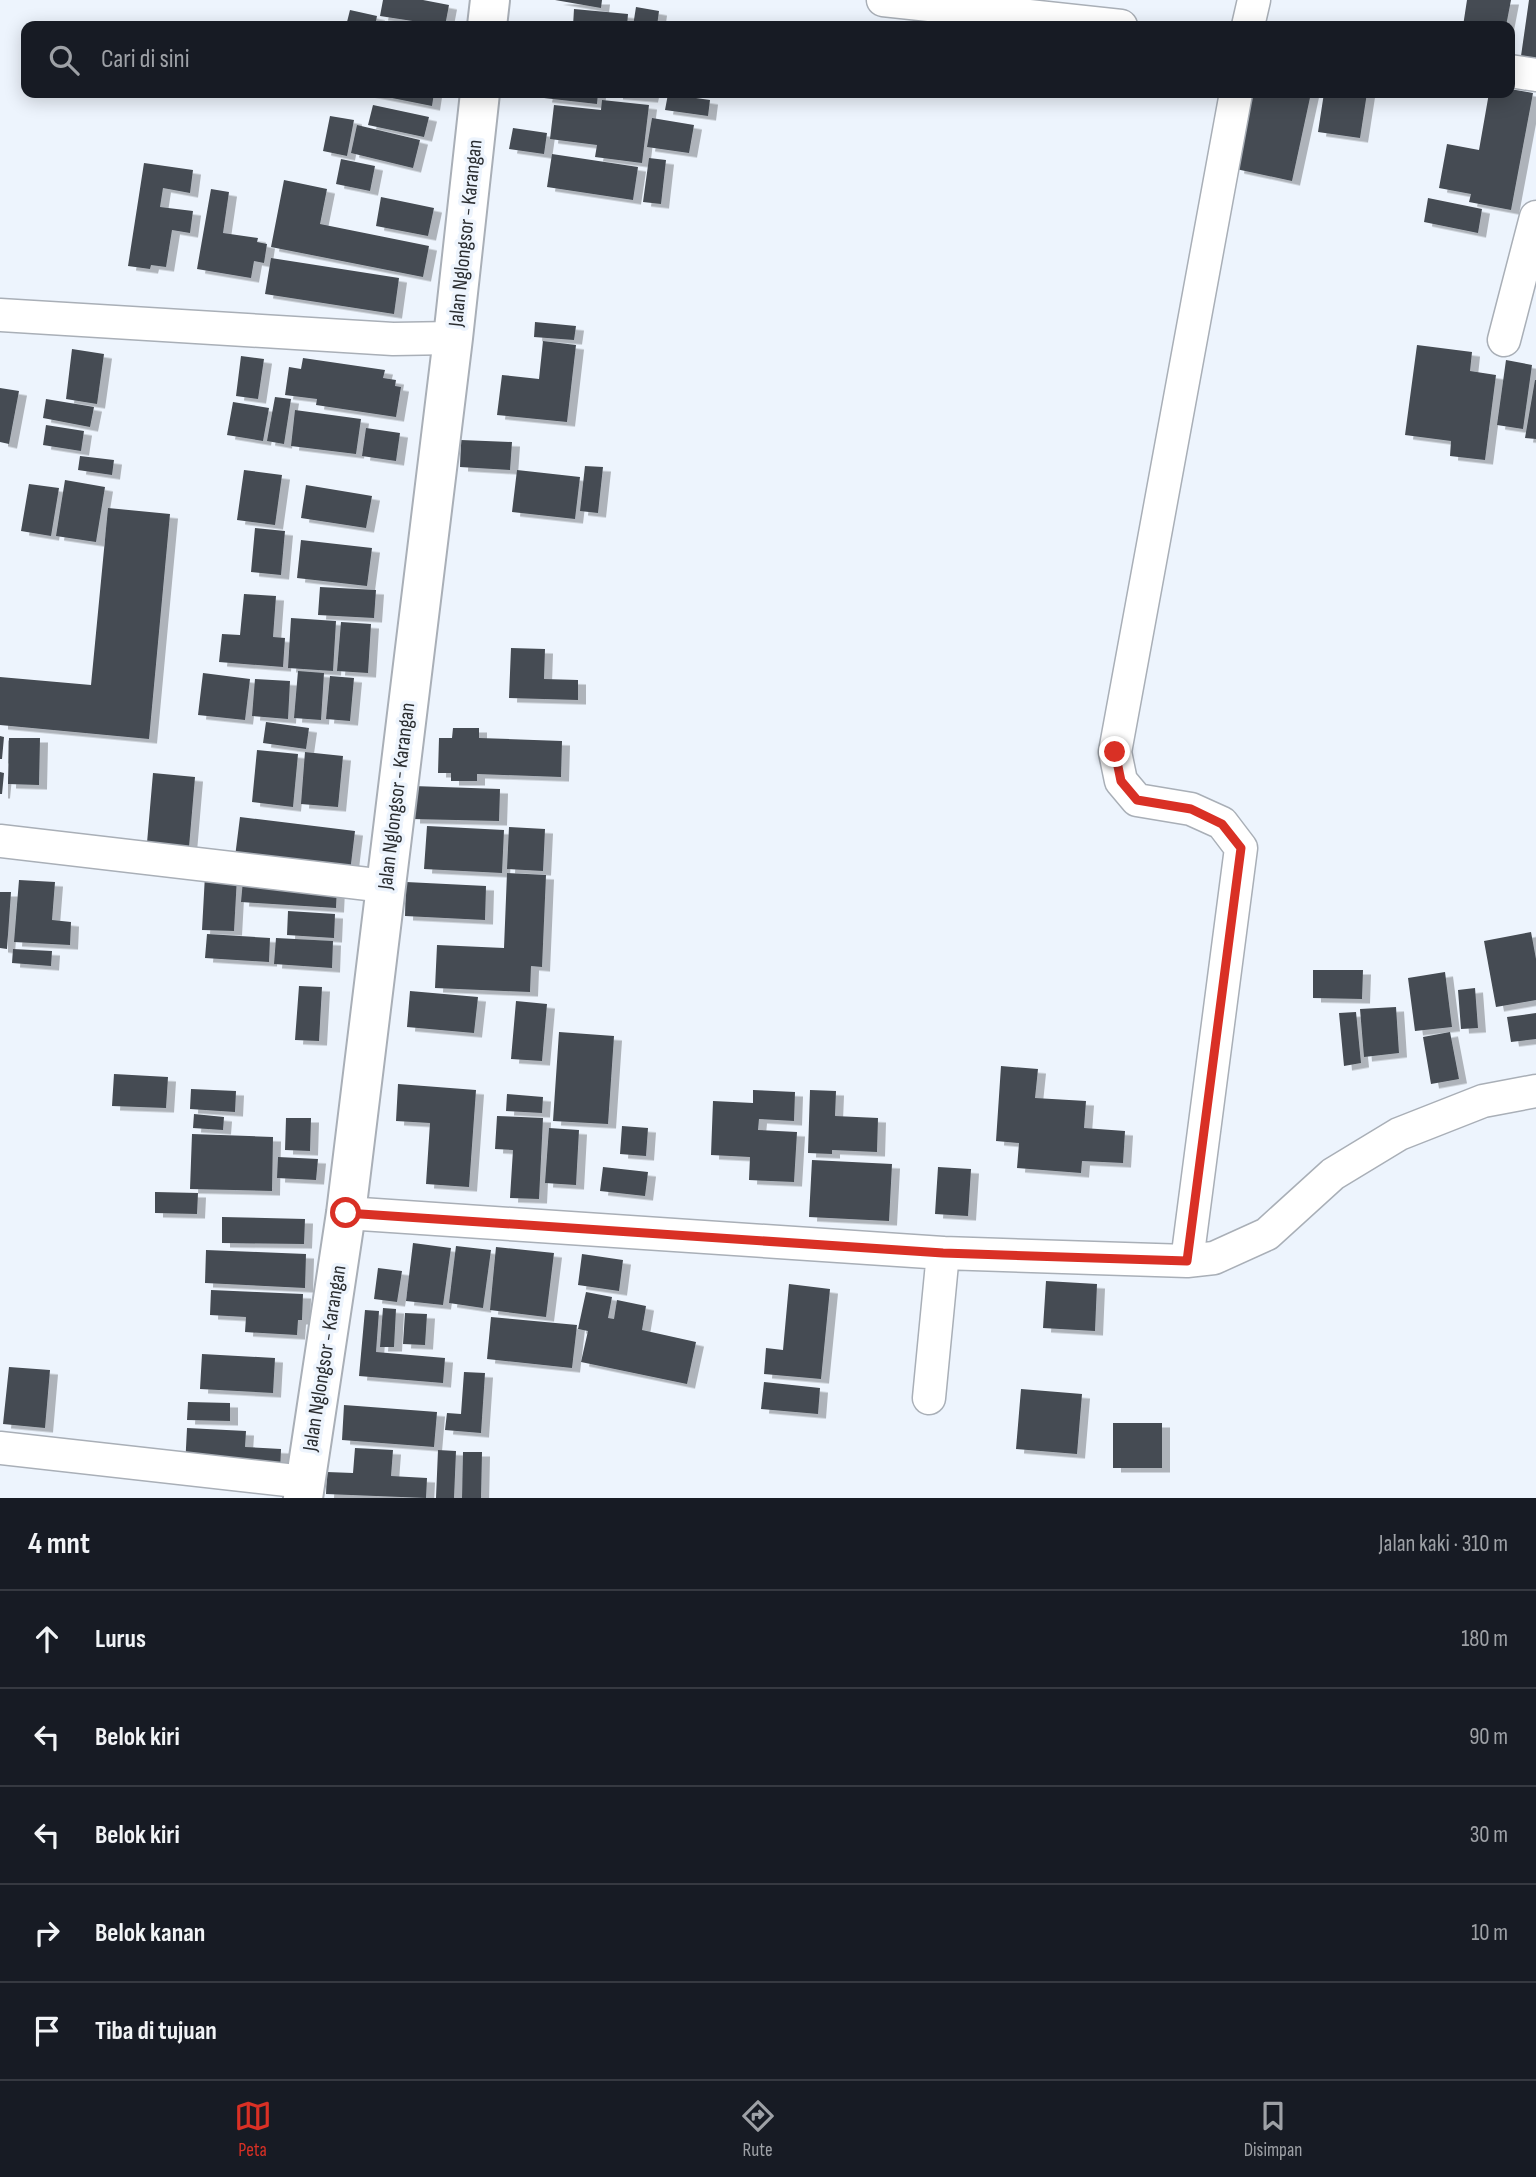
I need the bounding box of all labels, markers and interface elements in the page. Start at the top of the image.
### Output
search box [21,21,1515,98]
icon: search [45,41,83,79]
text: Cari di sini [101,44,190,75]
street label: Jalan Nglongsor - Karangan [443,138,488,329]
street label: Jalan Nglongsor - Karangan [373,701,420,892]
route end [1099,736,1130,767]
route start [330,1197,361,1228]
street label: Jalan Nglongsor - Karangan [297,1263,352,1454]
text: 4 mnt [28,1526,90,1562]
text: Jalan kaki · 310 m [1379,1530,1508,1558]
icon: ahead [28,1620,66,1658]
text: Lurus [95,1624,146,1655]
text: 180 m [1461,1625,1508,1653]
icon: left [28,1718,66,1756]
text: Belok kiri [95,1722,180,1753]
text: 90 m [1469,1723,1508,1751]
icon: left [28,1816,66,1854]
text: Belok kiri [95,1820,180,1851]
text: 30 m [1470,1821,1508,1849]
icon: right [28,1914,66,1952]
text: Belok kanan [95,1918,205,1949]
text: 10 m [1471,1919,1508,1947]
icon: arrive [28,2012,66,2050]
text: Tiba di tujuan [95,2016,217,2047]
tab: Peta [234,2097,272,2162]
tab: Rute [739,2097,777,2162]
tab: Disimpan [1244,2097,1302,2162]

